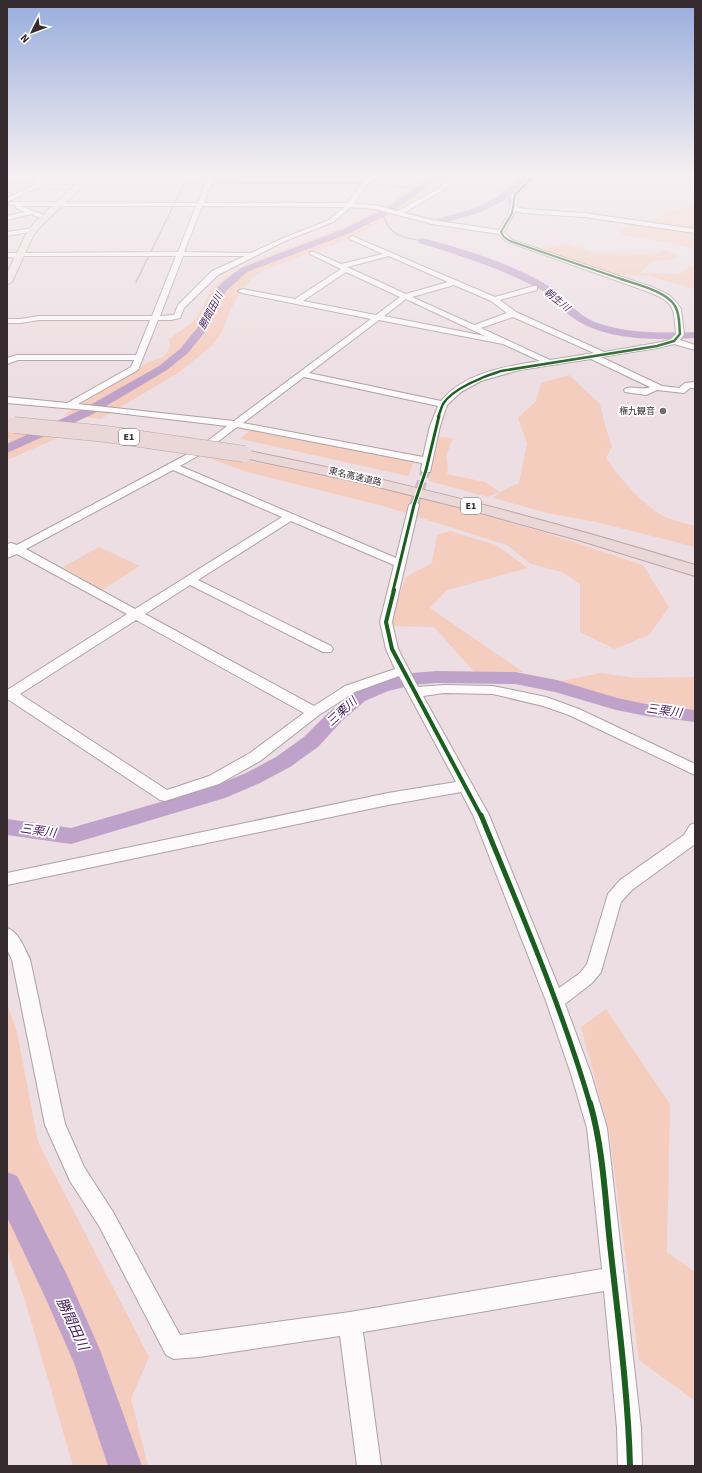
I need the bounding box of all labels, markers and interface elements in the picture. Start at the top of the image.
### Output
north arrow [12,12,52,52]
text: N [17,31,33,46]
water label: 朝生川 [541,285,574,316]
water label: 勝間田川 [195,289,227,332]
place label: 権九観音 [619,405,655,418]
marker: 権九観音 [658,406,668,416]
road number: E1 [119,429,139,445]
street label: 東名高速道路 [327,465,383,489]
road number: E1 [461,498,481,514]
water label: 三栗川 [323,692,363,730]
water label: 三栗川 [645,700,685,722]
water label: 三栗川 [19,820,59,842]
water label: 勝間田川 [51,1294,94,1355]

